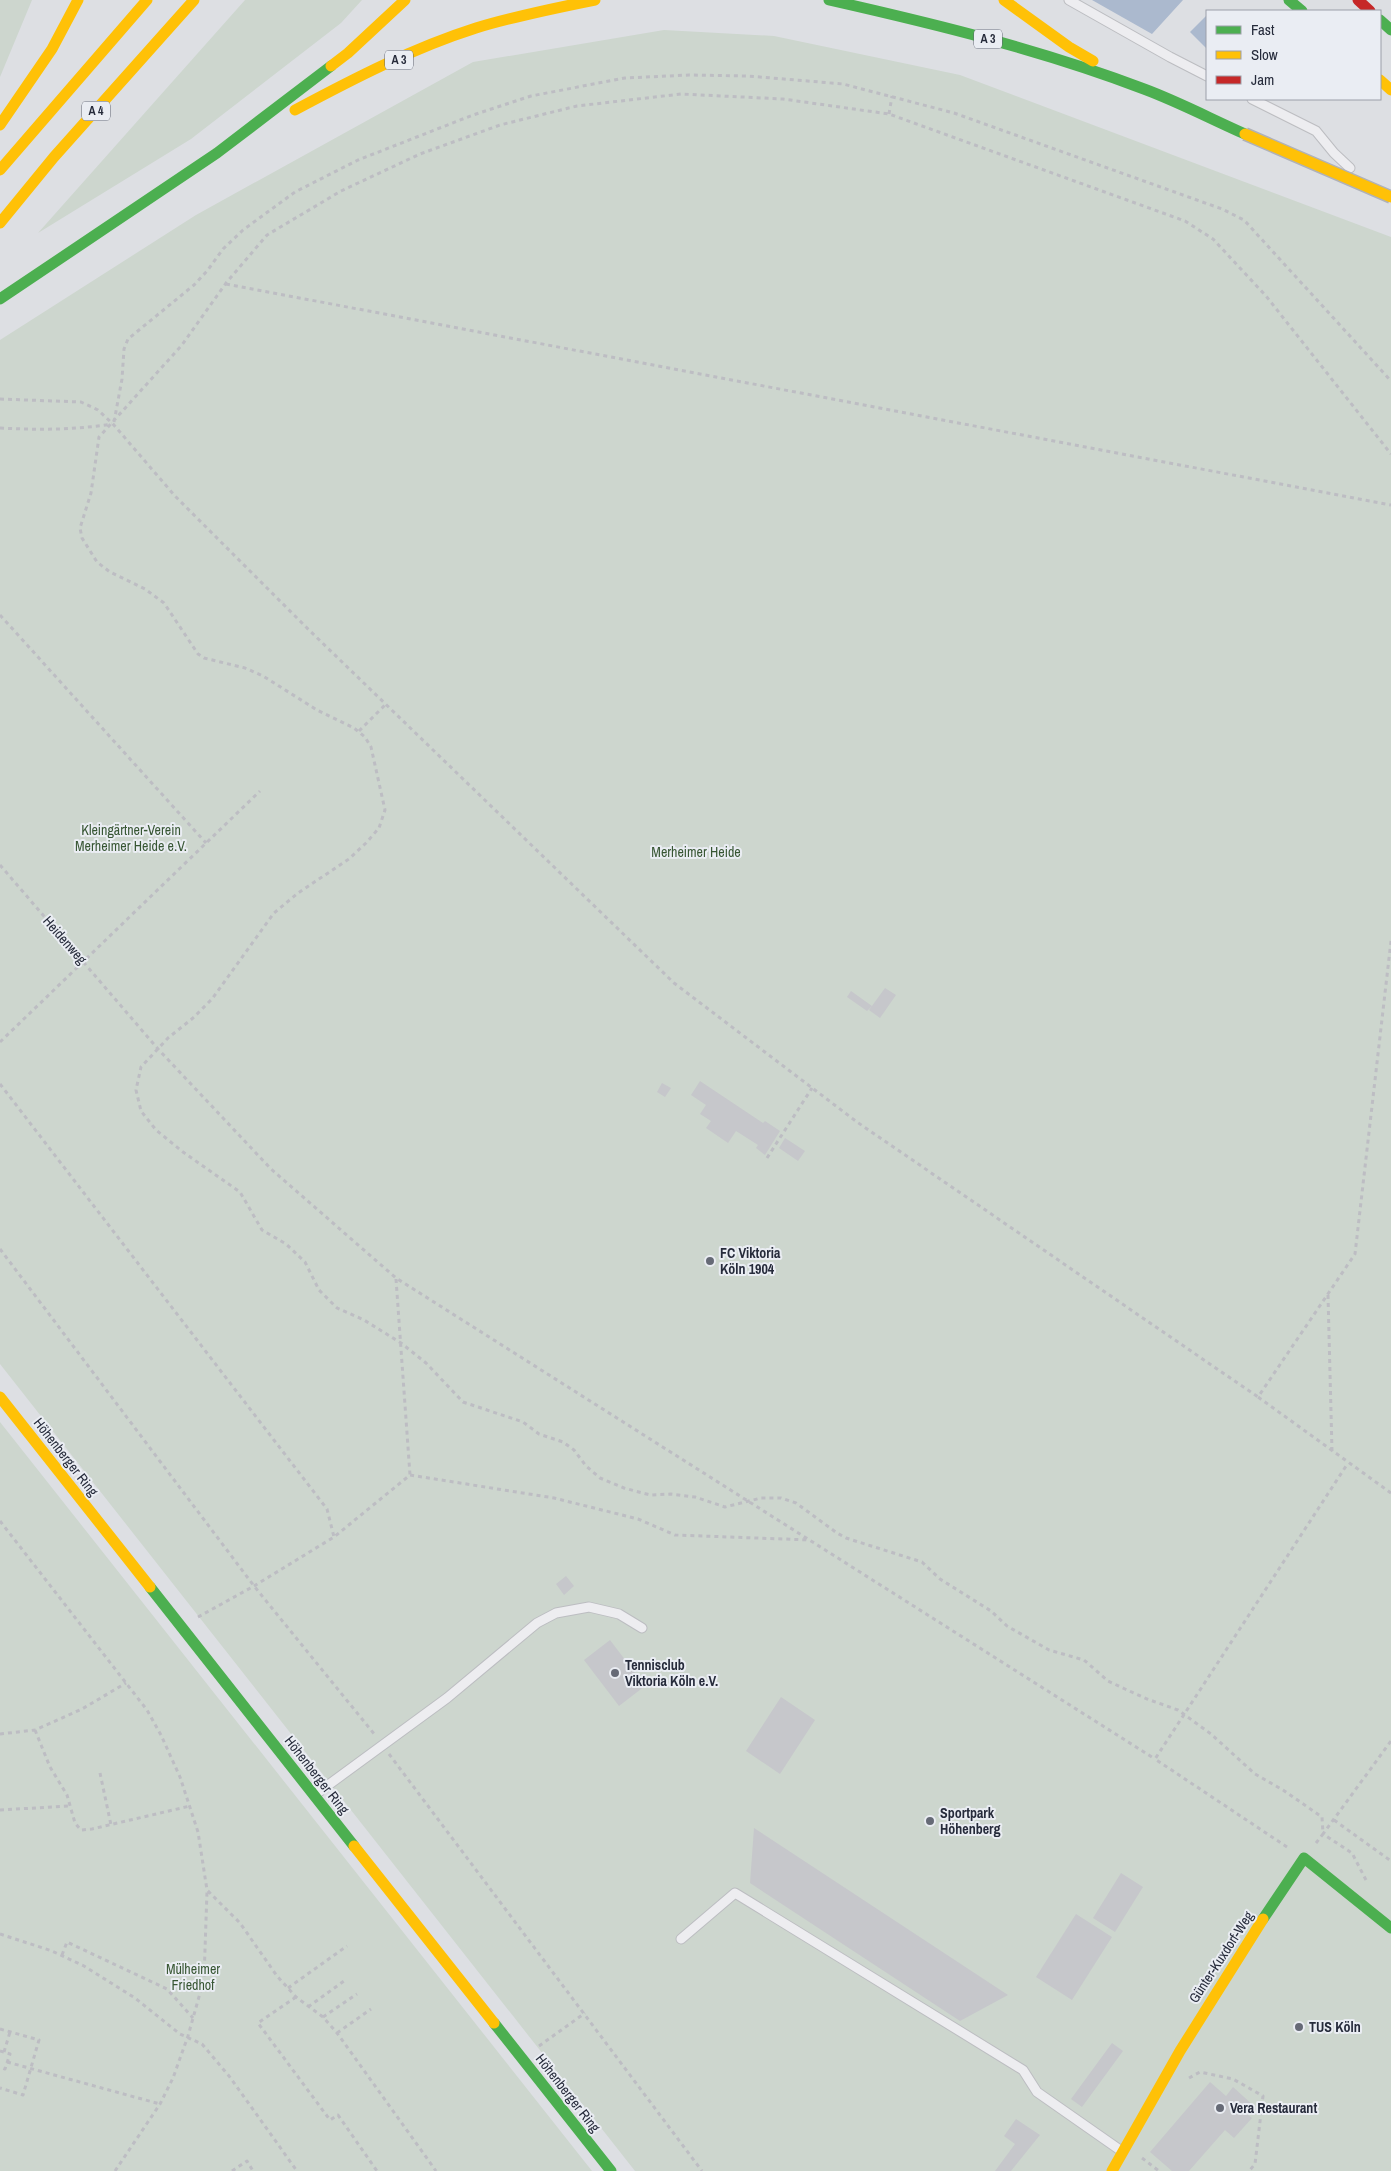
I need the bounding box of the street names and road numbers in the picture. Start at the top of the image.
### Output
road number: A 3 [974,30,1002,48]
road number: A 3 [385,50,413,70]
road number: A 4 [82,102,110,120]
street label: Heidenweg [39,912,91,968]
street label: Höhenberger Ring [30,1414,103,1500]
street label: Höhenberger Ring [281,1732,354,1818]
street label: Günter-Kuxdorf-Weg [1185,1907,1258,2006]
street label: Höhenberger Ring [532,2050,605,2136]

